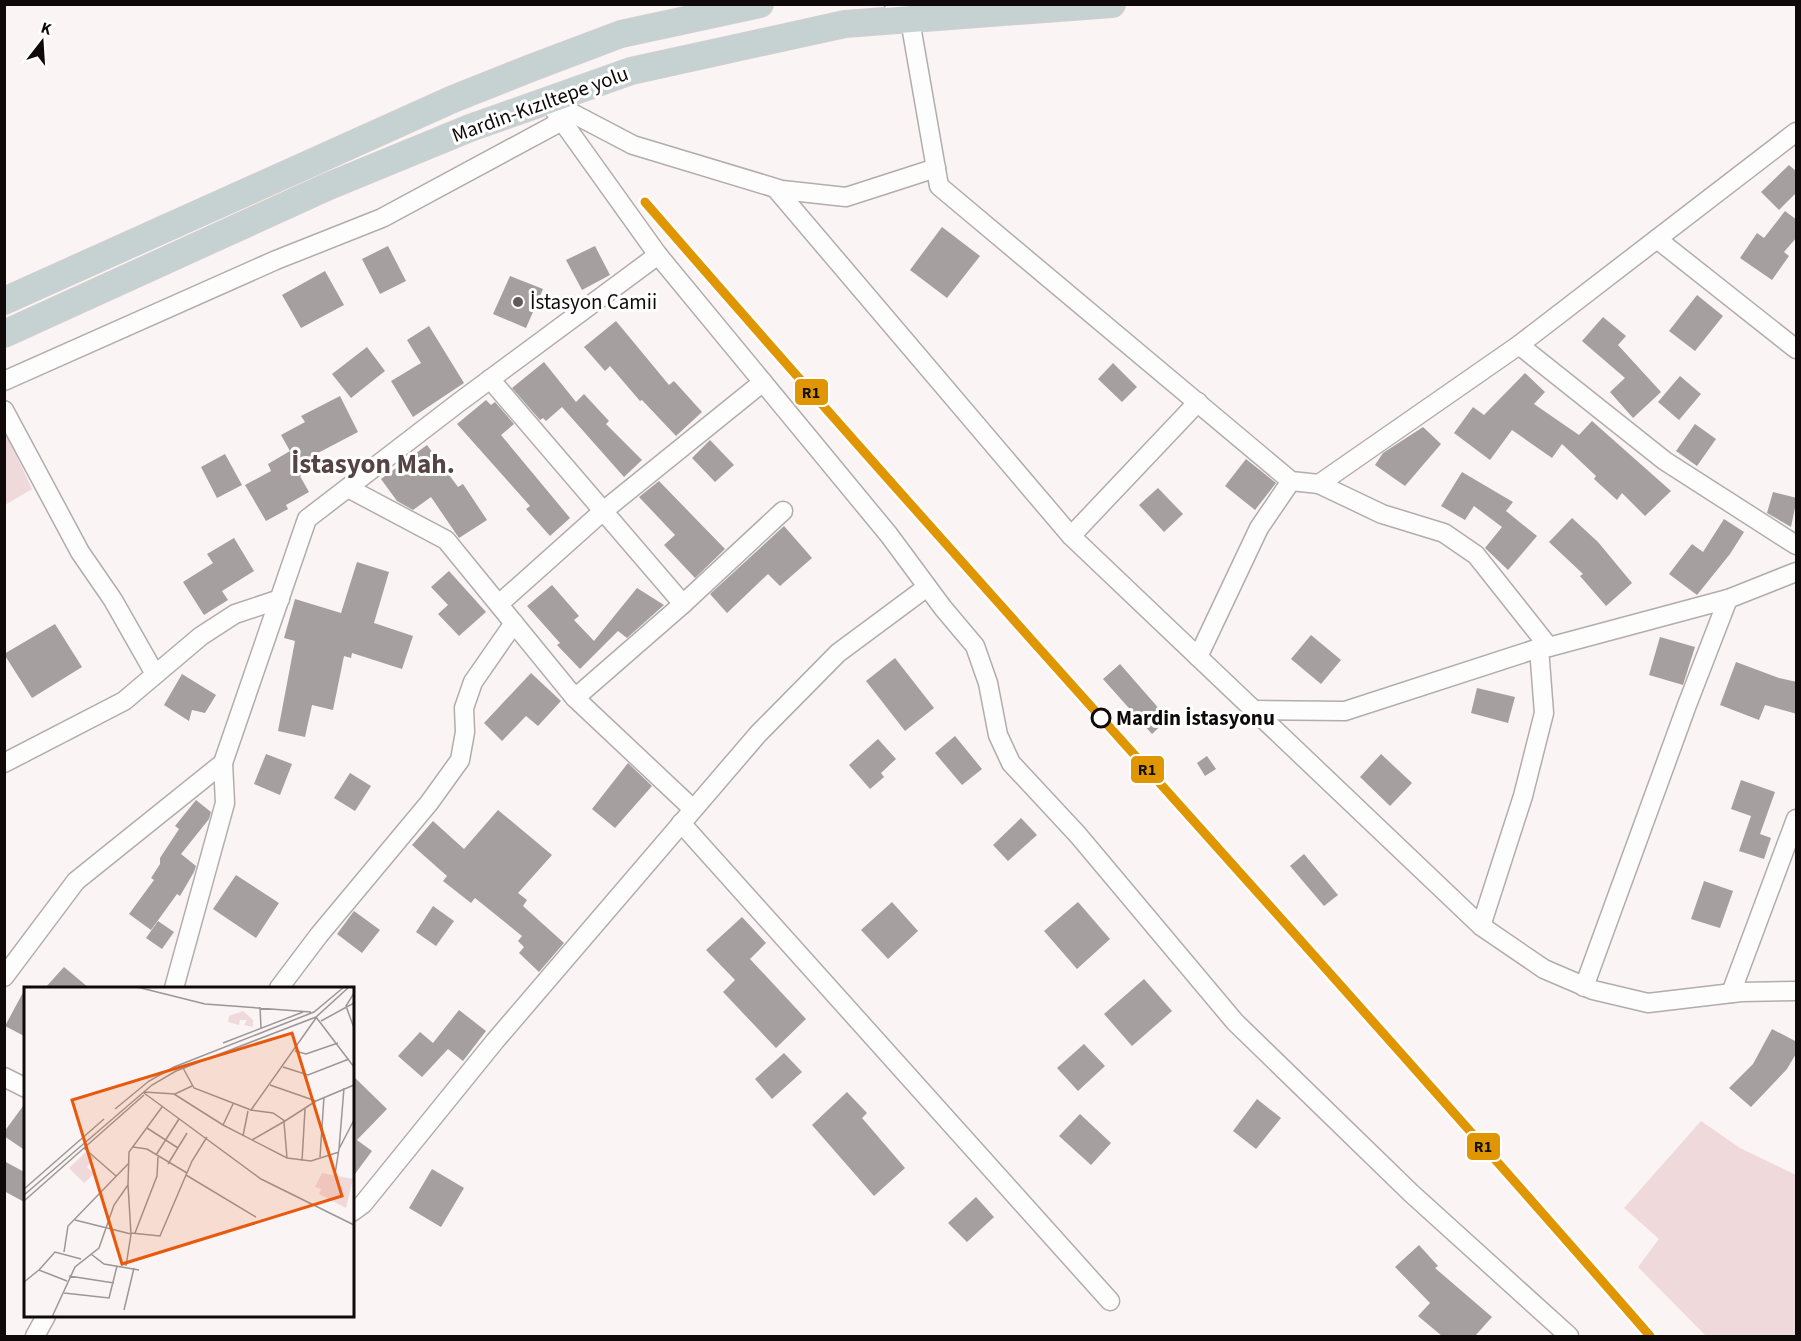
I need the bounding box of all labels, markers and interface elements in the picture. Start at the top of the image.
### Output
north arrow [12,12,72,72]
text: K [38,17,54,41]
street label: Mardin-Kızıltepe yolu [447,58,633,150]
place label: İstasyon Camii [530,287,657,317]
marker: İstasyon Camii [511,295,525,309]
line badge: R1 [794,378,829,406]
text: R1 [802,382,820,404]
district label: İstasyon Mah. [291,445,455,484]
place label: Mardin İstasyonu [1116,703,1275,733]
marker: Mardin İstasyonu [1091,708,1111,728]
line badge: R1 [1130,755,1165,784]
text: R1 [1138,759,1156,781]
inset map [24,987,354,1317]
line badge: R1 [1466,1132,1501,1161]
text: R1 [1474,1136,1492,1158]

